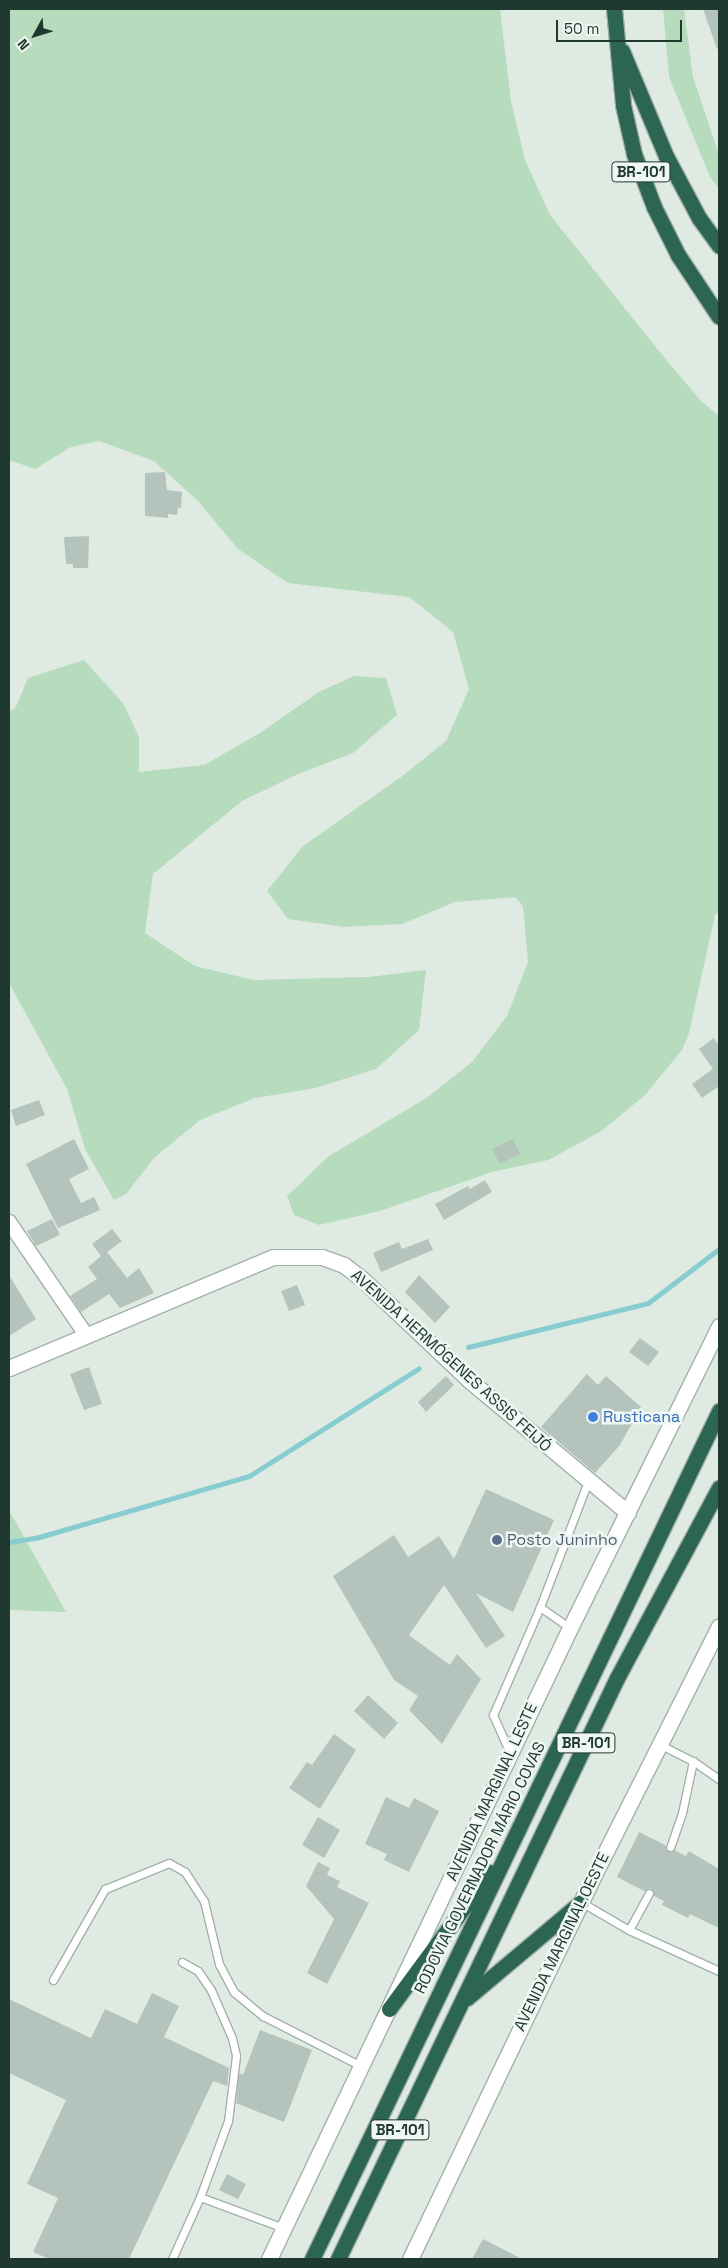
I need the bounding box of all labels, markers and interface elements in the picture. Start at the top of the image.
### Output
north arrow [10,10,60,60]
scale bar [558,10,684,42]
text: 50 m [564,19,599,38]
text: N [13,35,33,54]
road number: BR-101 [611,160,671,184]
street label: AVENIDA HERMÓGENES ASSIS FEIJÓ [347,1266,555,1456]
place label: Rusticana [603,1407,680,1427]
marker: Rusticana [587,1411,599,1423]
place label: Posto Juninho [507,1530,618,1550]
marker: Posto Juninho [491,1534,503,1546]
street label: AVENIDA MARGINAL LESTE [442,1700,542,1884]
road number: BR-101 [556,1730,616,1756]
street label: RODOVIA GOVERNADOR MÁRIO COVAS [410,1739,550,1997]
street label: AVENIDA MARGINAL OESTE [510,1849,614,2035]
road number: BR-101 [370,2118,430,2142]

